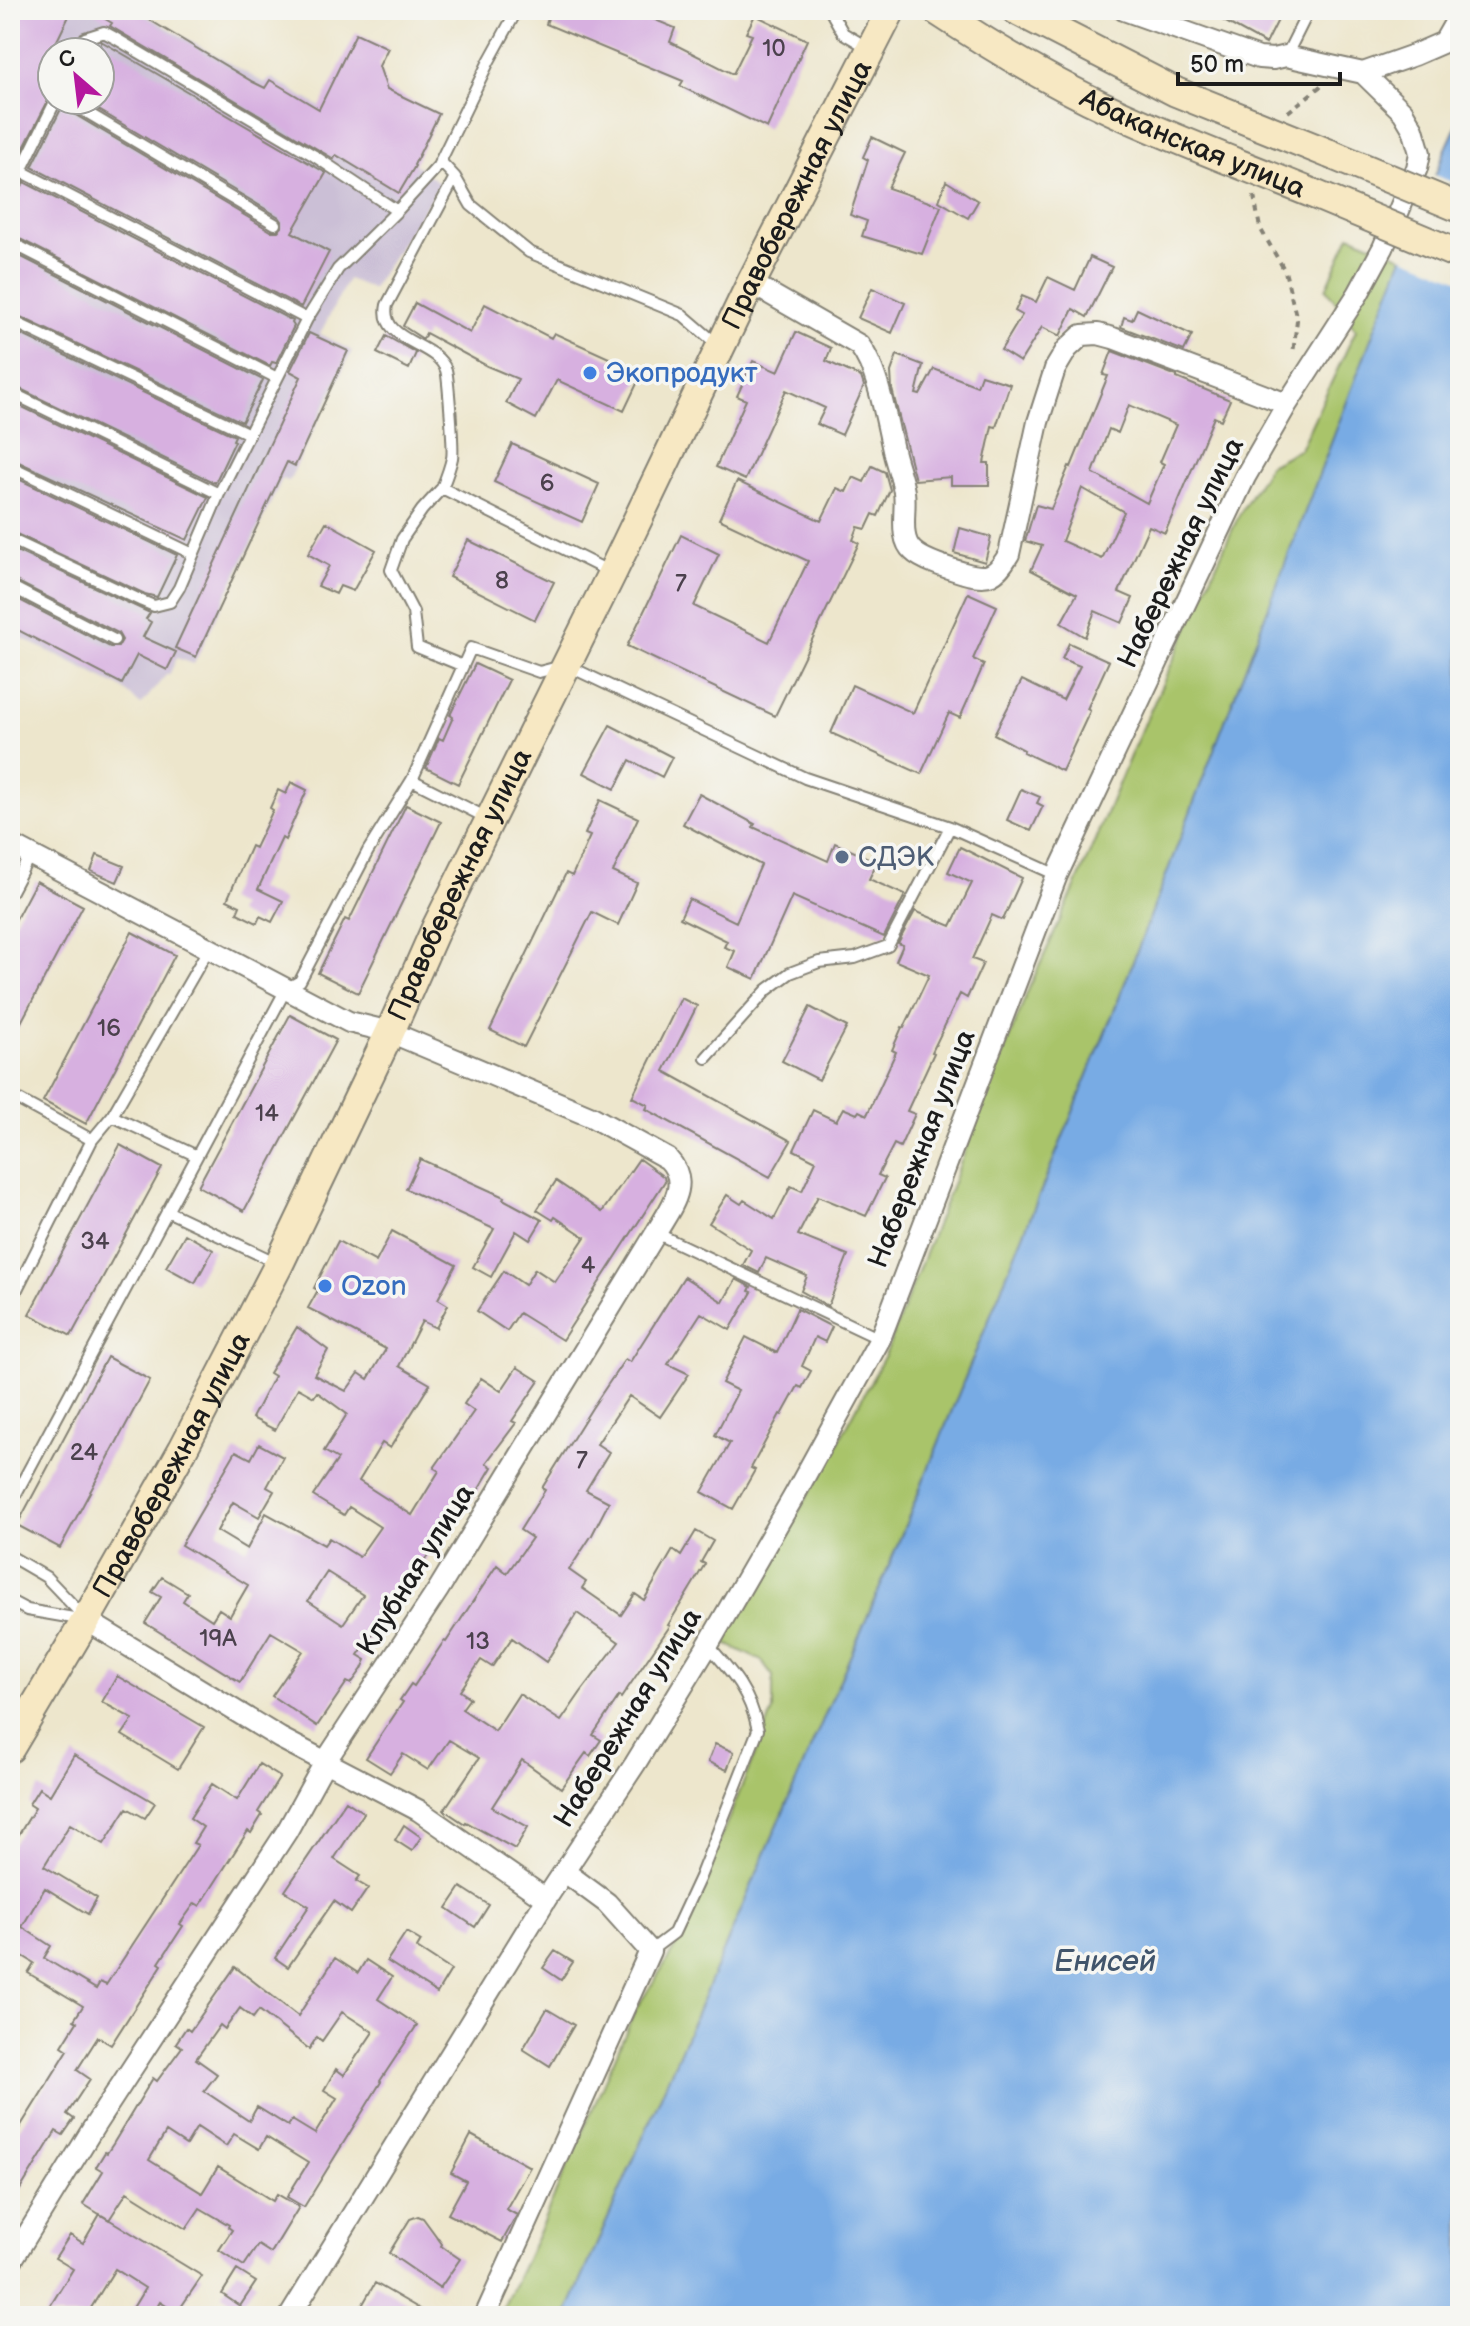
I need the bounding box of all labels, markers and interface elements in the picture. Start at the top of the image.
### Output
house number: 10 [762,34,786,63]
north arrow [36,36,116,116]
scale bar [1178,36,1340,86]
text: С [54,44,80,75]
text: 50 m [1190,50,1244,79]
street label: Правобережная улица [715,54,879,335]
street label: Абаканская улица [1074,81,1310,205]
place label: Экопродукт [606,357,758,390]
marker: Экопродукт [581,364,599,382]
street label: Набережная улица [1111,432,1251,674]
house number: 6 [540,469,554,498]
house number: 8 [495,566,509,595]
house number: 7 [675,569,687,598]
street label: Правобережная улица [381,743,539,1026]
place label: СДЭК [858,841,935,874]
marker: СДЭК [833,848,851,866]
house number: 16 [97,1014,121,1043]
street label: Набережная улица [861,1025,983,1273]
house number: 14 [255,1099,279,1128]
house number: 34 [80,1227,110,1256]
house number: 4 [581,1251,596,1280]
place label: Ozon [341,1270,407,1303]
marker: Ozon [316,1277,334,1295]
street label: Правобережная улица [86,1326,257,1603]
house number: 24 [70,1438,99,1467]
house number: 7 [576,1446,588,1475]
street label: Клубная улица [350,1478,482,1662]
street label: Набережная улица [547,1602,709,1834]
house number: 19А [199,1624,237,1653]
house number: 13 [466,1627,490,1656]
water label: Енисей [1054,1944,1156,1980]

